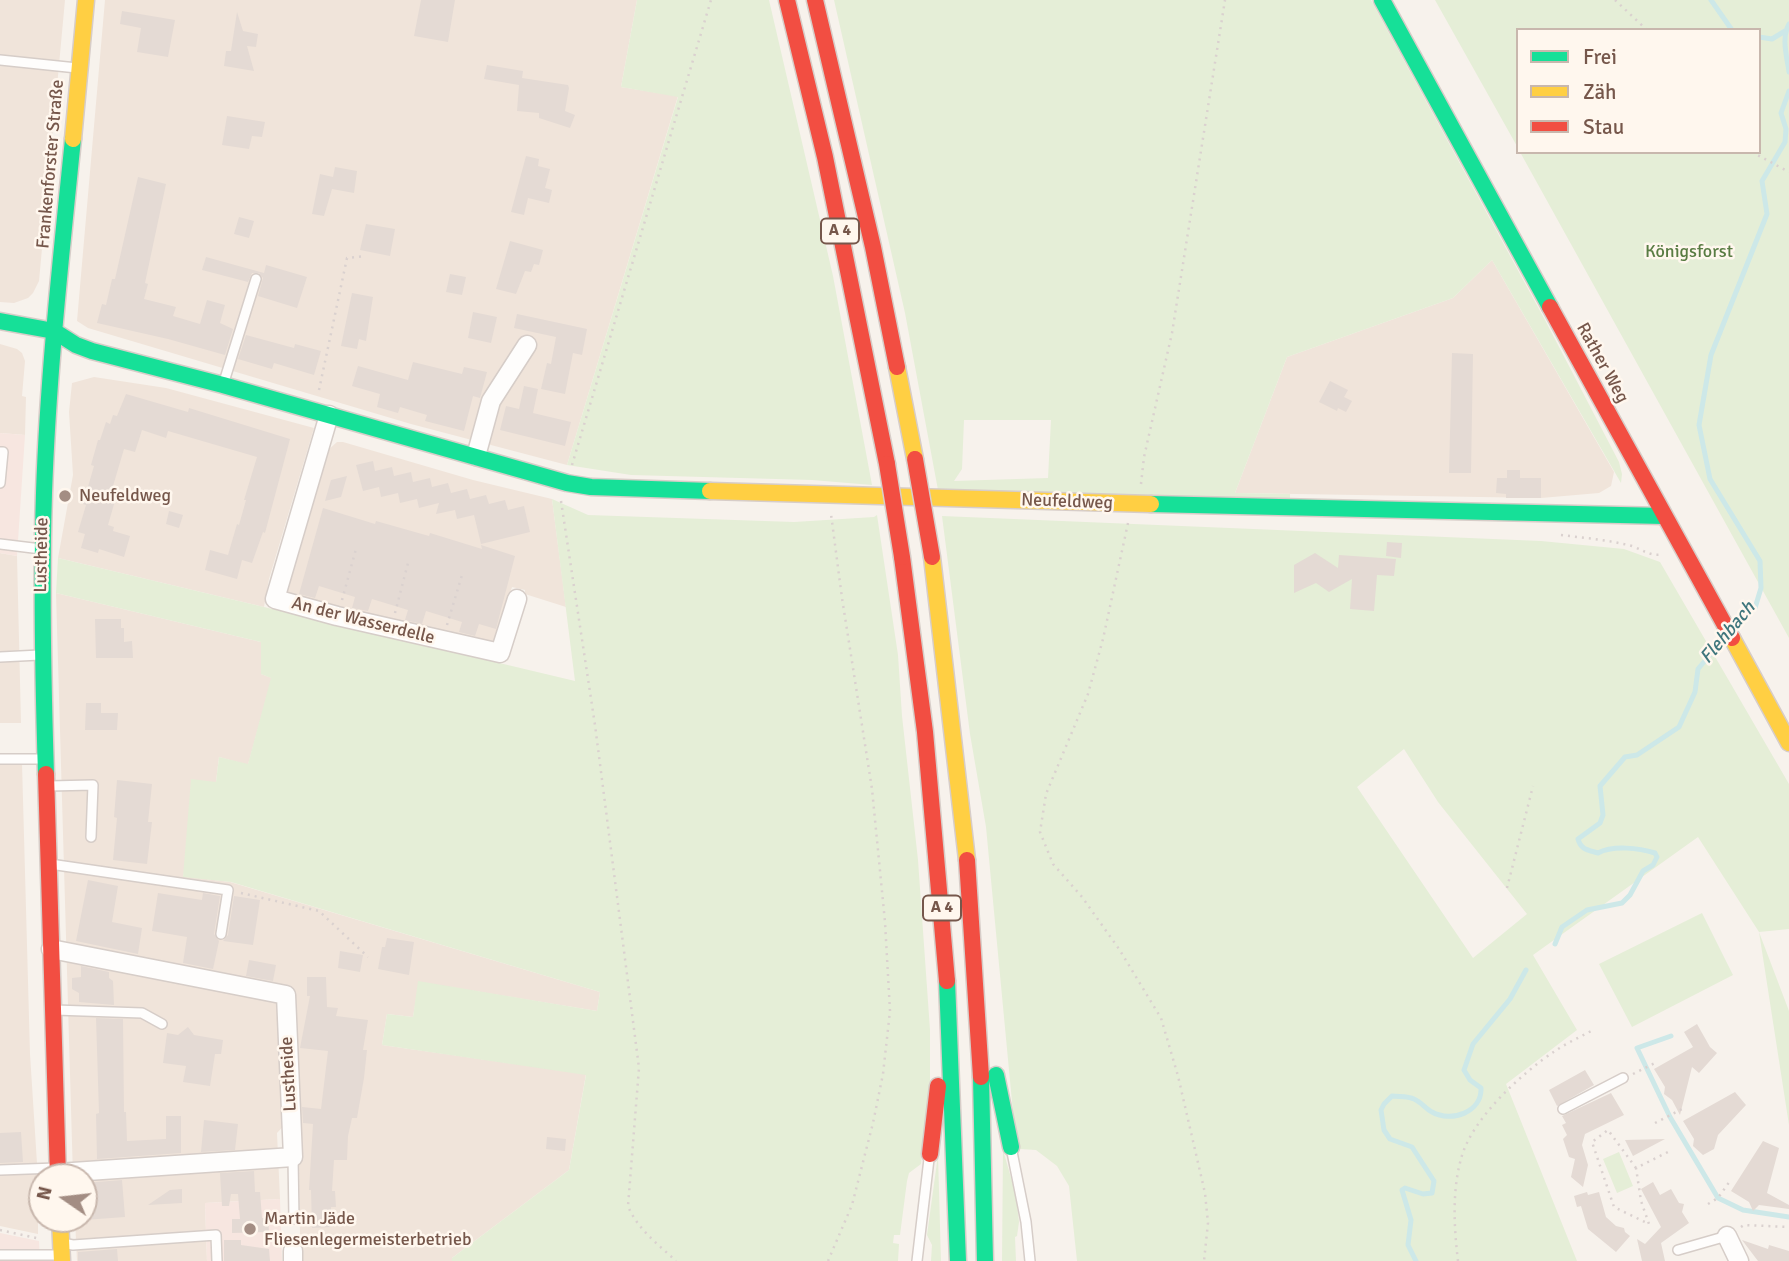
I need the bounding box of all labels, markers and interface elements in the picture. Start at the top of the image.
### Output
legend [1516,28,1761,154]
text: Frei [1583,44,1617,70]
street label: Frankenforster Straße [33,79,69,249]
text: Zäh [1583,79,1617,105]
text: Stau [1583,114,1624,140]
road number: A 4 [821,218,859,244]
park label: Königsforst [1645,241,1733,263]
street label: Rather Weg [1571,319,1633,407]
place label: Neufeldweg [79,485,171,507]
marker: Neufeldweg [57,488,73,504]
street label: Neufeldweg [1021,490,1113,514]
street label: Lustheide [31,517,53,593]
street label: An der Wasserdelle [289,593,437,649]
water label: Flehbach [1695,597,1761,669]
road number: A 4 [923,896,961,920]
street label: Lustheide [276,1036,302,1112]
north arrow [28,1163,98,1233]
text: N [31,1184,58,1203]
place label: Martin Jäde Fliesenlegermeisterbetrieb [264,1208,471,1250]
marker: Martin Jäde Fliesenlegermeisterbetrieb [242,1221,258,1237]

